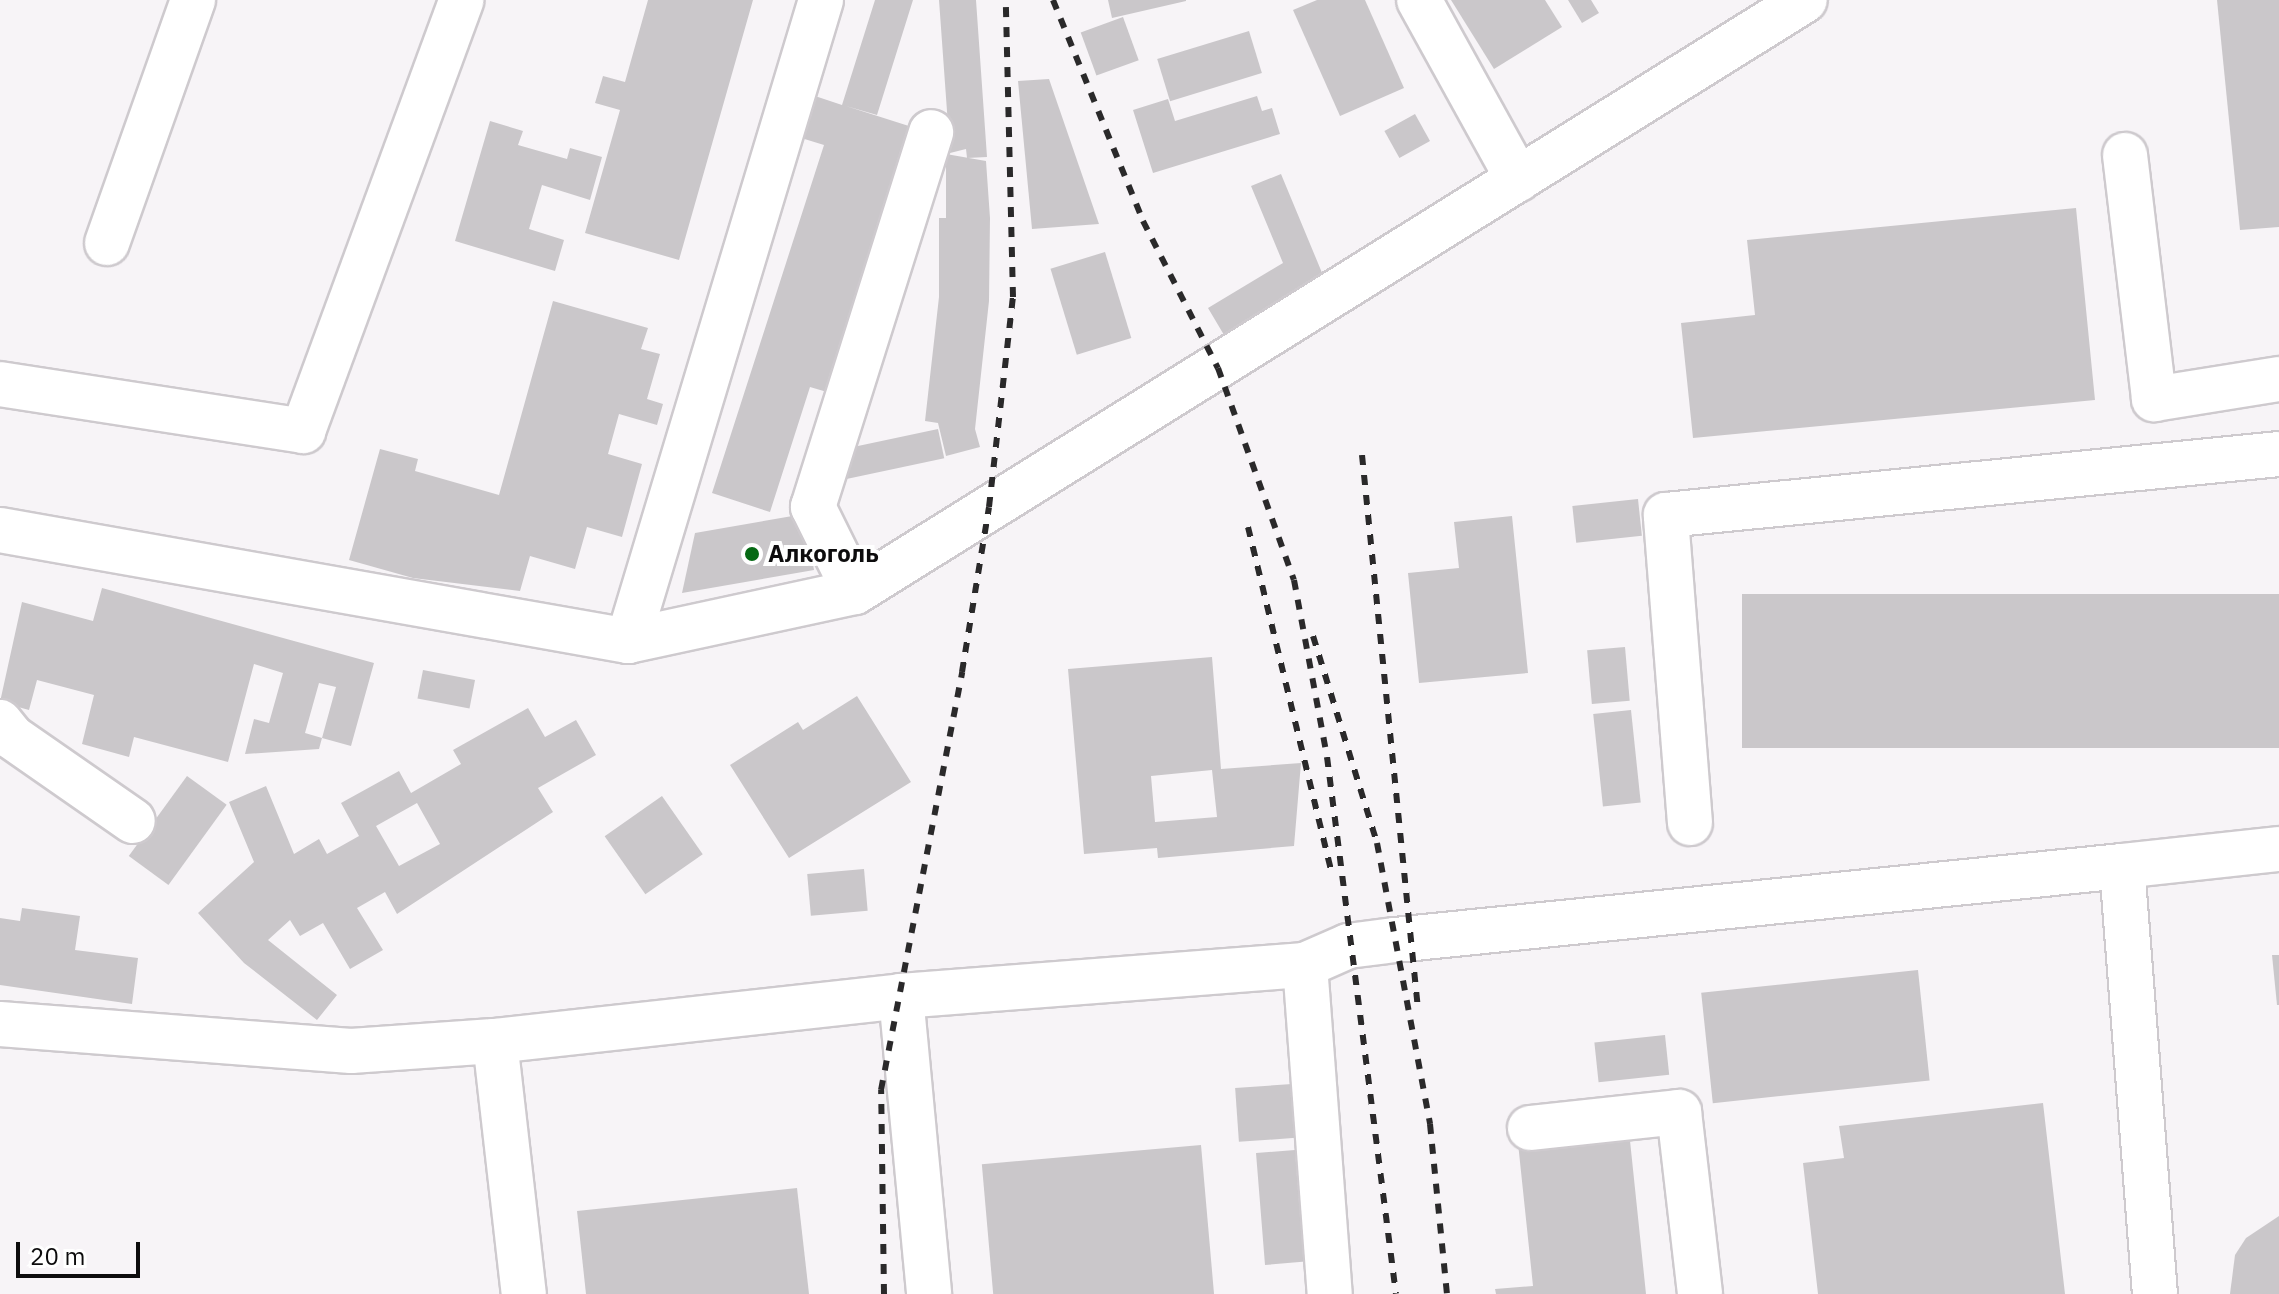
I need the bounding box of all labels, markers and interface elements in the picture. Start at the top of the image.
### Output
place label: Алкоголь [768,540,879,568]
marker: Алкоголь [743,545,761,563]
scale bar [20,1226,144,1276]
text: 20 m [30,1240,85,1272]

